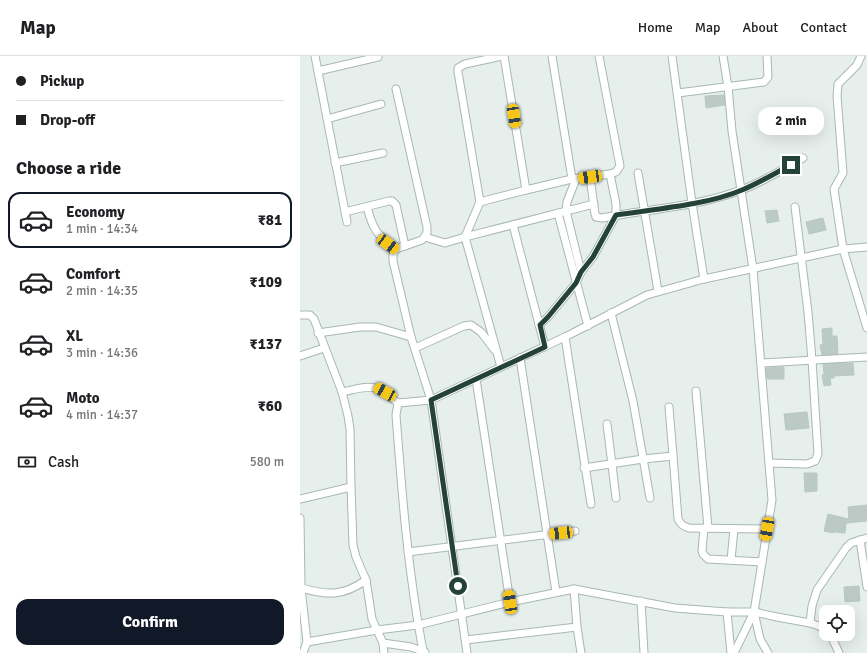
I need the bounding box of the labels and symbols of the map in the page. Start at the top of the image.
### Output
car [506,103,522,129]
callout: 2 min [758,107,824,135]
route end [782,156,800,174]
car [577,169,603,185]
car [375,232,401,256]
car [372,381,398,403]
car [759,516,775,542]
car [548,526,574,540]
route start [449,577,467,595]
car [502,589,518,615]

